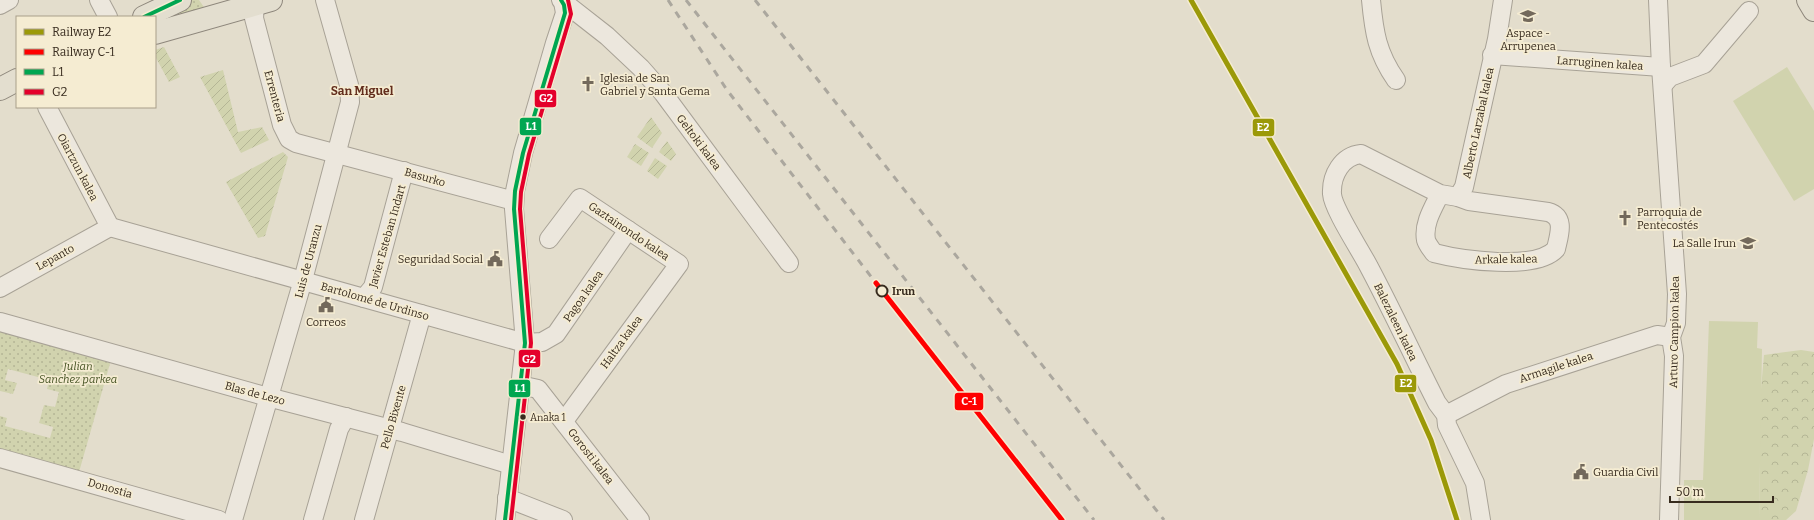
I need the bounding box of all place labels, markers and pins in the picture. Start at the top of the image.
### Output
school or university icon: Aspace - Arrupenea [1519,7,1537,25]
place label: Aspace - Arrupenea [1500,27,1556,53]
place label: Iglesia de San Gabriel y Santa Gema [600,72,710,98]
church icon: Iglesia de San Gabriel y Santa Gema [579,75,597,93]
place label: Parroquia de Pentecostés [1637,206,1702,232]
church icon: Parroquia de Pentecostés [1616,209,1634,227]
school or university icon: La Salle Irun [1739,234,1757,252]
place label: La Salle Irun [1672,237,1736,250]
public building icon: Seguridad Social [486,250,504,268]
place label: Seguridad Social [398,253,483,266]
marker: Irun [875,284,889,298]
place label: Irun [892,285,915,298]
public building icon: Correos [317,296,335,314]
place label: Correos [306,316,346,329]
marker: Anaka 1 [518,412,528,422]
place label: Anaka 1 [530,412,566,424]
public building icon: Guardia Civil [1572,463,1590,481]
place label: Guardia Civil [1593,466,1658,479]

